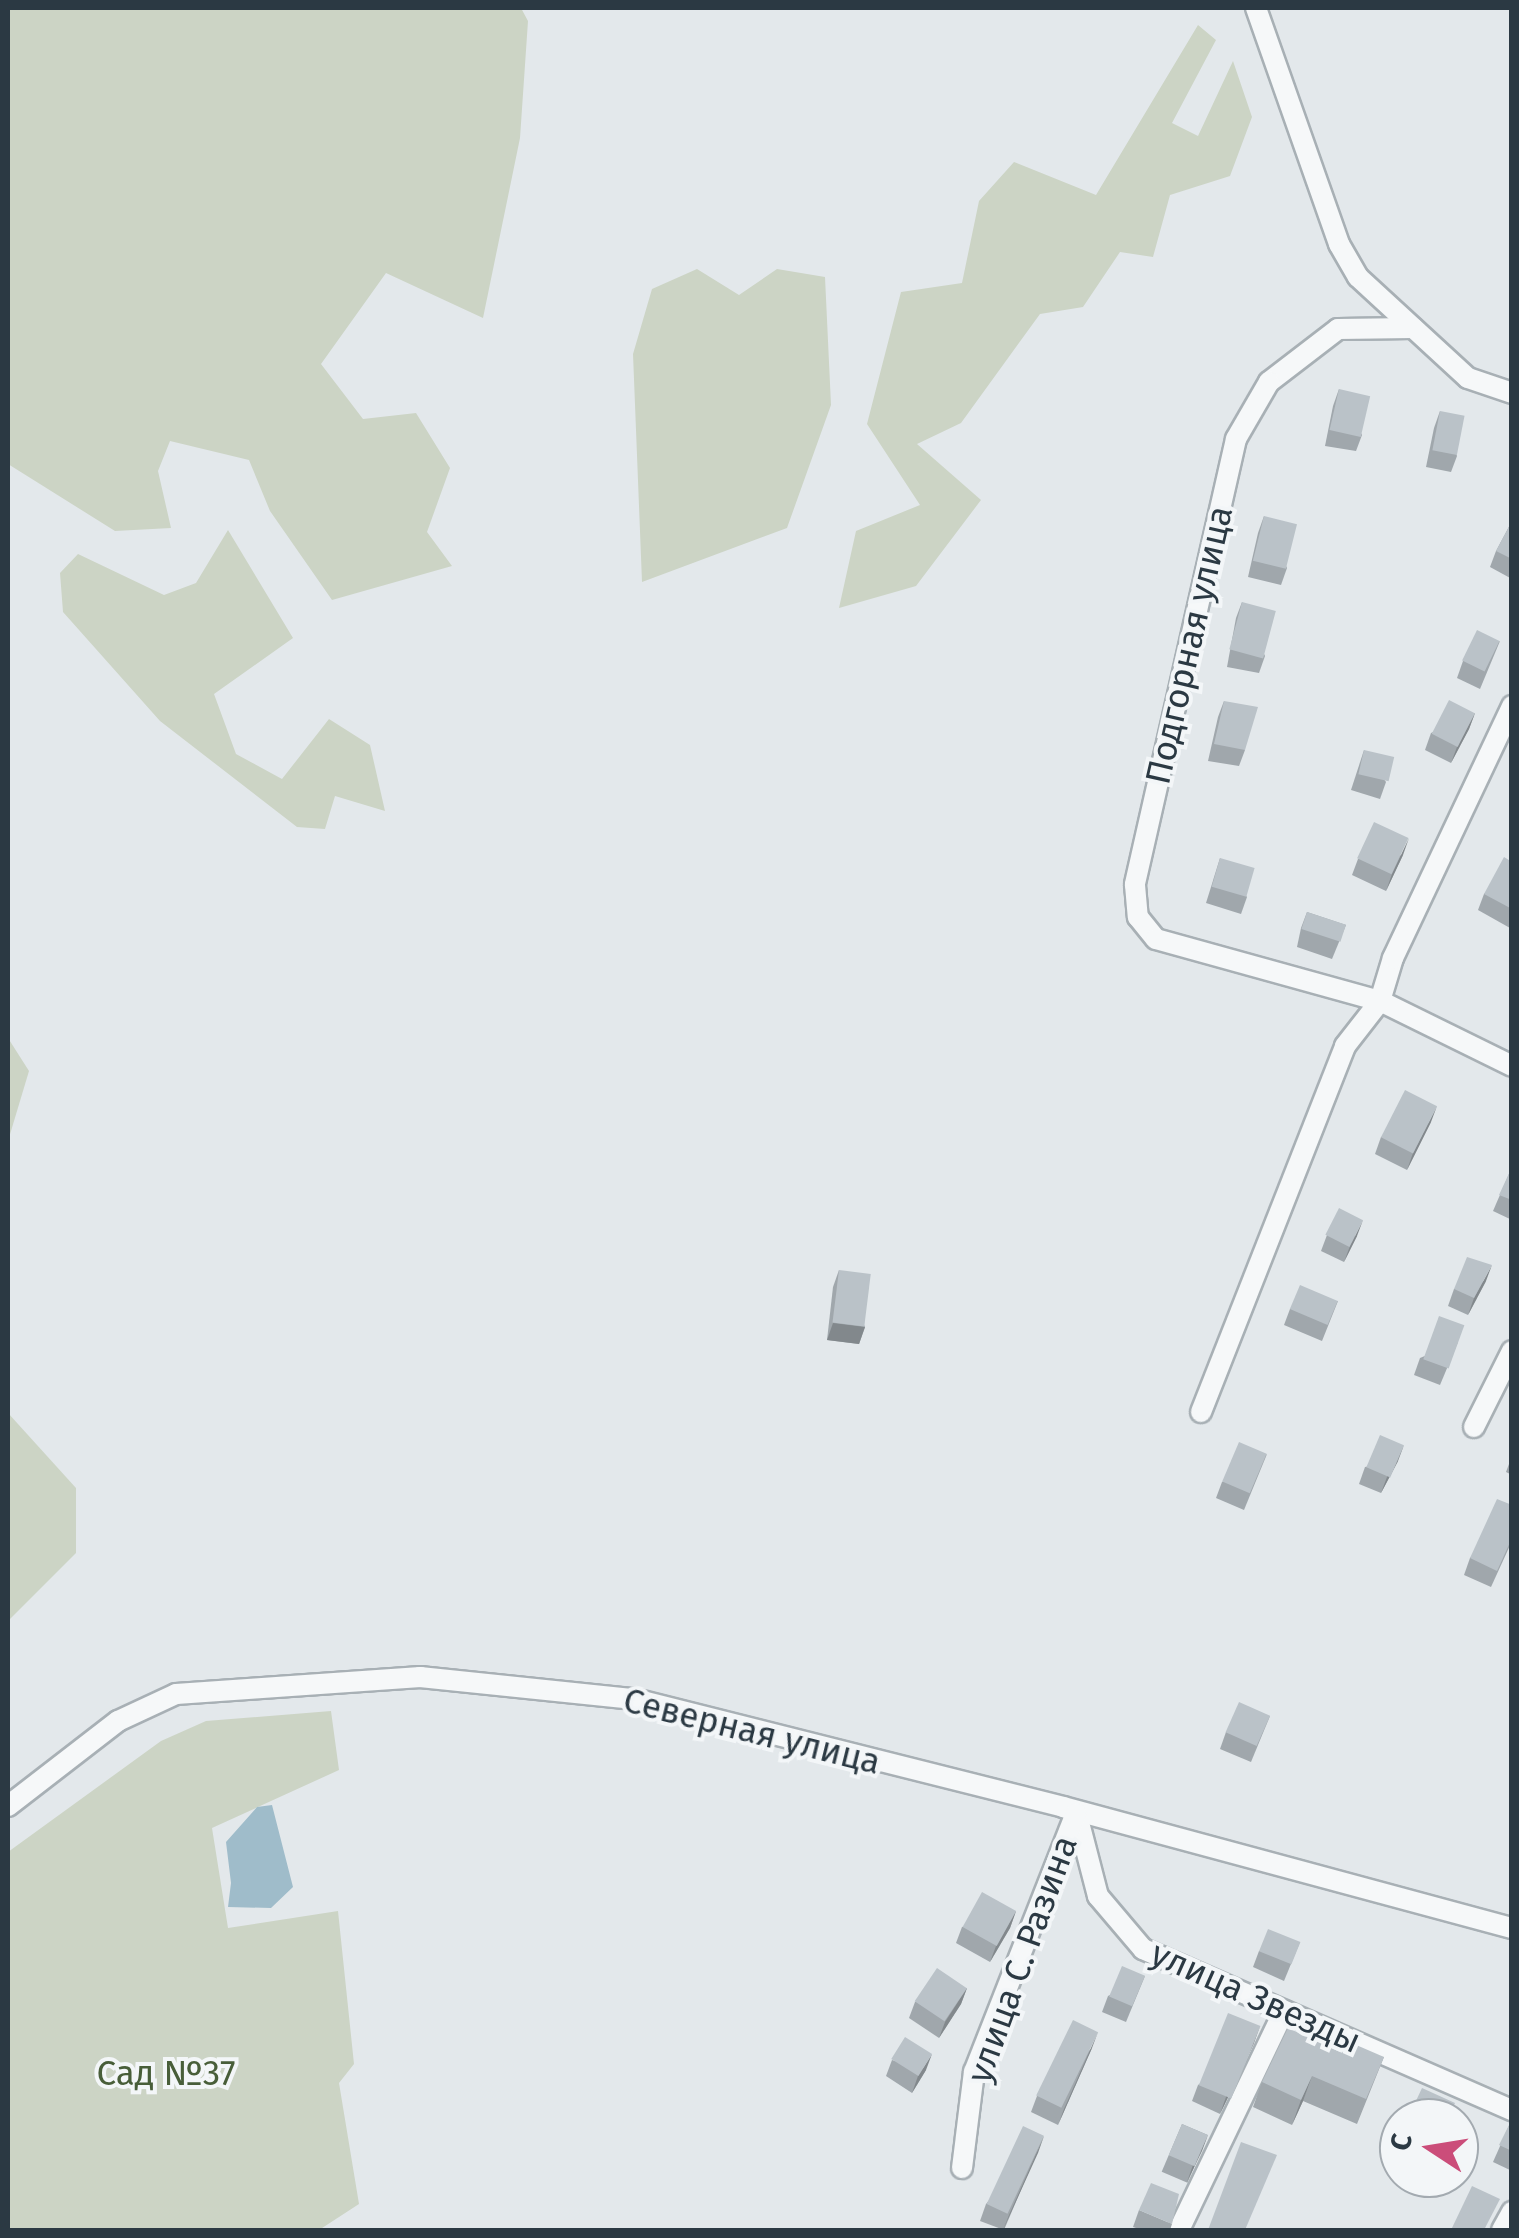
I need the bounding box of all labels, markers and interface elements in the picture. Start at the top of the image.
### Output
street label: Подгорная улица [1137,502,1241,788]
street label: Северная улица [619,1679,885,1783]
street label: улица С. Разина [958,1830,1086,2088]
street label: улица Звезды [1145,1932,1367,2062]
park label: Сад №37 [96,2052,236,2094]
north arrow [1379,2098,1479,2198]
text: С [1383,2131,1419,2153]

